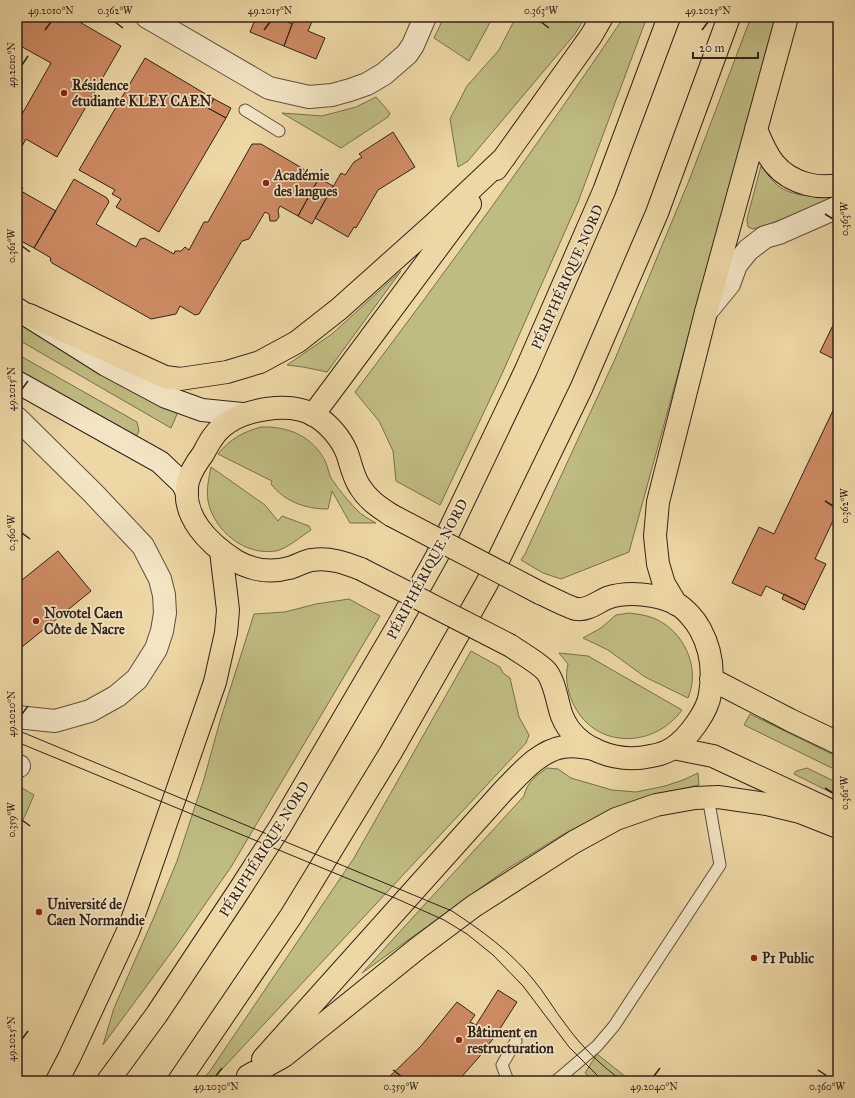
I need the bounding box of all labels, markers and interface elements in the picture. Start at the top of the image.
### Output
text: 49.2010°N [28,5,74,17]
text: 0.362°W [97,5,133,17]
text: 49.2015°N [248,5,293,17]
text: 0.363°W [524,5,559,17]
text: 49.2025°N [685,5,731,17]
scale bar [693,34,758,60]
text: 20 m [699,41,725,55]
text: 49.2010°N [6,42,18,88]
place label: Résidence étudiante KLEY CAEN [72,77,211,110]
marker: Résidence étudiante KLEY CAEN [59,88,69,98]
place label: Académie des langues [273,167,337,201]
marker: Académie des langues [261,178,271,188]
street label: PÉRIPHÉRIQUE NORD [526,201,607,352]
text: 0.363°W [839,201,851,236]
text: 0.361°W [6,228,18,263]
text: 49.2015°N [6,366,18,411]
text: 0.362°W [839,488,851,524]
street label: PÉRIPHÉRIQUE NORD [381,495,472,642]
text: 0.360°W [6,515,18,551]
place label: Novotel Caen Côte de Nacre [44,605,125,638]
marker: Novotel Caen Côte de Nacre [31,616,41,626]
text: 49.2020°N [6,690,18,737]
text: 0.361°W [839,775,851,810]
street label: PÉRIPHÉRIQUE NORD [214,777,313,920]
text: 0.359°W [6,802,18,838]
place label: Université de Caen Normandie [47,896,145,929]
marker: Université de Caen Normandie [34,907,44,917]
place label: P1 Public [762,950,814,967]
marker: P1 Public [749,953,759,963]
text: 49.2025°N [6,1016,18,1062]
place label: Bâtiment en restructuration [466,1024,554,1057]
marker: Bâtiment en restructuration [454,1035,464,1045]
text: 49.2030°N [193,1081,239,1093]
text: 0.359°W [383,1081,419,1093]
text: 49.2040°N [630,1081,678,1093]
text: 0.360°W [809,1081,845,1093]

